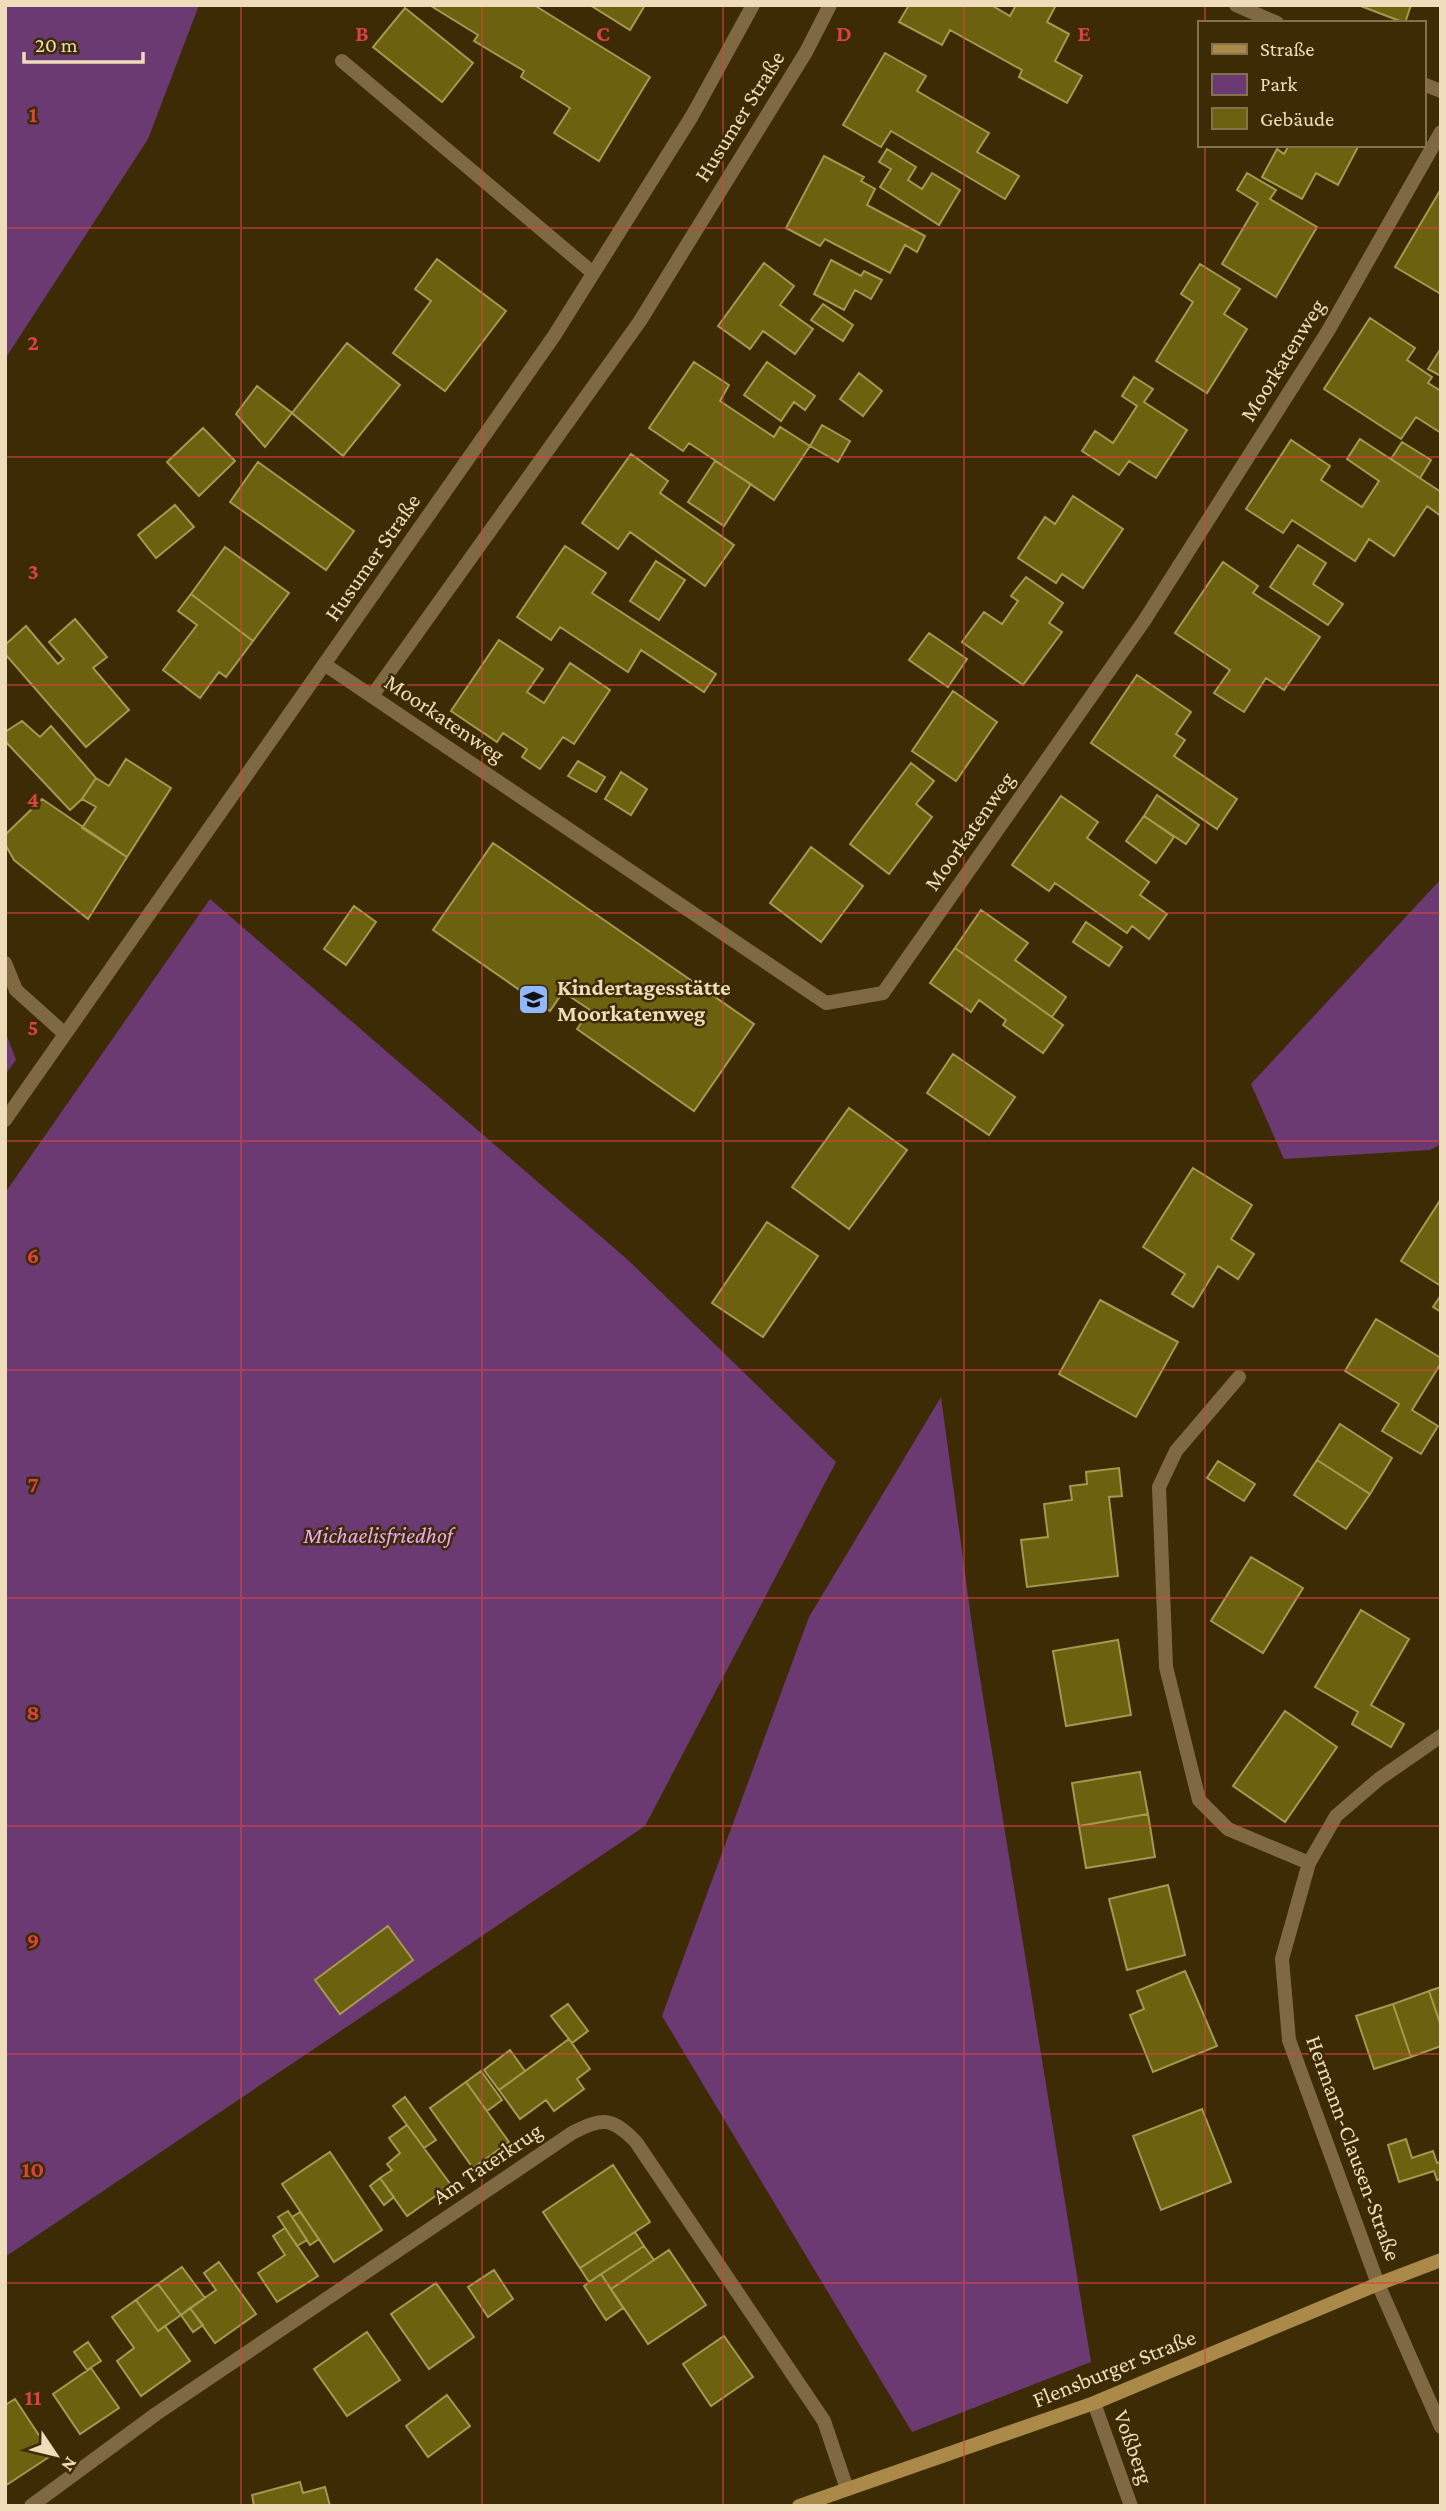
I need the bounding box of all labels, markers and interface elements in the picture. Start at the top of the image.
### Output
text: B [355,20,369,46]
text: C [596,20,610,46]
text: D [836,20,852,46]
text: E [1077,20,1091,46]
scale bar [24,21,144,65]
legend [1198,21,1425,147]
text: 20 m [35,33,78,57]
text: Straße [1260,37,1314,61]
street label: Husumer Straße [688,46,790,186]
text: Park [1260,72,1297,96]
text: 1 [29,101,38,127]
text: Gebäude [1260,107,1334,131]
street label: Moorkatenweg [1234,294,1330,426]
text: 2 [27,329,39,355]
street label: Husumer Straße [319,488,425,626]
text: 3 [27,558,39,584]
street label: Moorkatenweg [380,668,510,768]
street label: Moorkatenweg [918,767,1020,895]
text: 4 [27,786,39,812]
place label: Kindertagesstätte Moorkatenweg [557,974,731,1026]
school or university icon: Kindertagesstätte Moorkatenweg [517,983,551,1017]
text: 5 [27,1014,39,1040]
text: 6 [27,1242,39,1268]
text: 7 [27,1471,39,1497]
park label: Michaelisfriedhof [302,1522,456,1548]
text: 8 [26,1699,40,1725]
text: 9 [27,1927,39,1953]
street label: Hermann-Clausen-Straße [1301,2032,1407,2264]
street label: Am Taterkrug [427,2117,547,2209]
text: 10 [22,2156,44,2182]
street label: Flensburger Straße [1029,2323,1199,2413]
text: 11 [24,2384,42,2410]
street label: Voßberg [1109,2406,1159,2488]
north arrow [21,2420,91,2490]
text: N [57,2453,82,2476]

